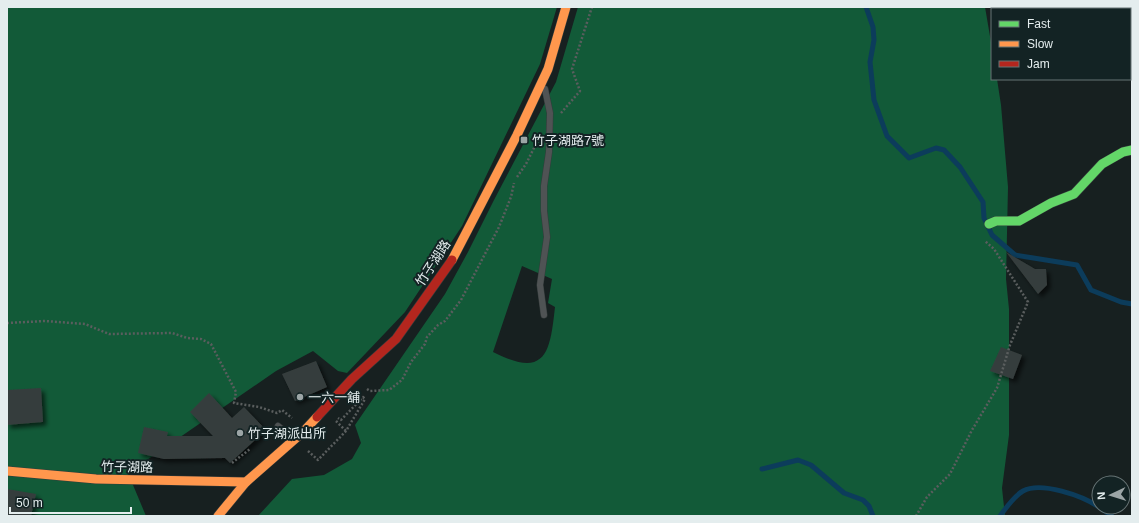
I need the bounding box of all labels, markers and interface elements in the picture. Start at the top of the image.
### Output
legend [991,8,1131,80]
text: Fast [1027,17,1051,31]
text: Slow [1027,37,1053,51]
text: Jam [1027,57,1050,71]
place label: 竹子湖路7號 [532,133,604,148]
marker: 竹子湖路7號 [519,135,529,145]
street label: 竹子湖路 [413,237,453,289]
place label: 一六一舖 [308,390,360,405]
marker: 一六一舖 [295,392,305,402]
place label: 竹子湖派出所 [248,426,326,441]
marker: 竹子湖派出所 [235,428,245,438]
street label: 竹子湖路 [101,459,153,475]
north arrow [1091,475,1131,515]
scale bar [10,489,131,515]
text: N [1095,491,1107,500]
text: 50 m [16,496,43,510]

